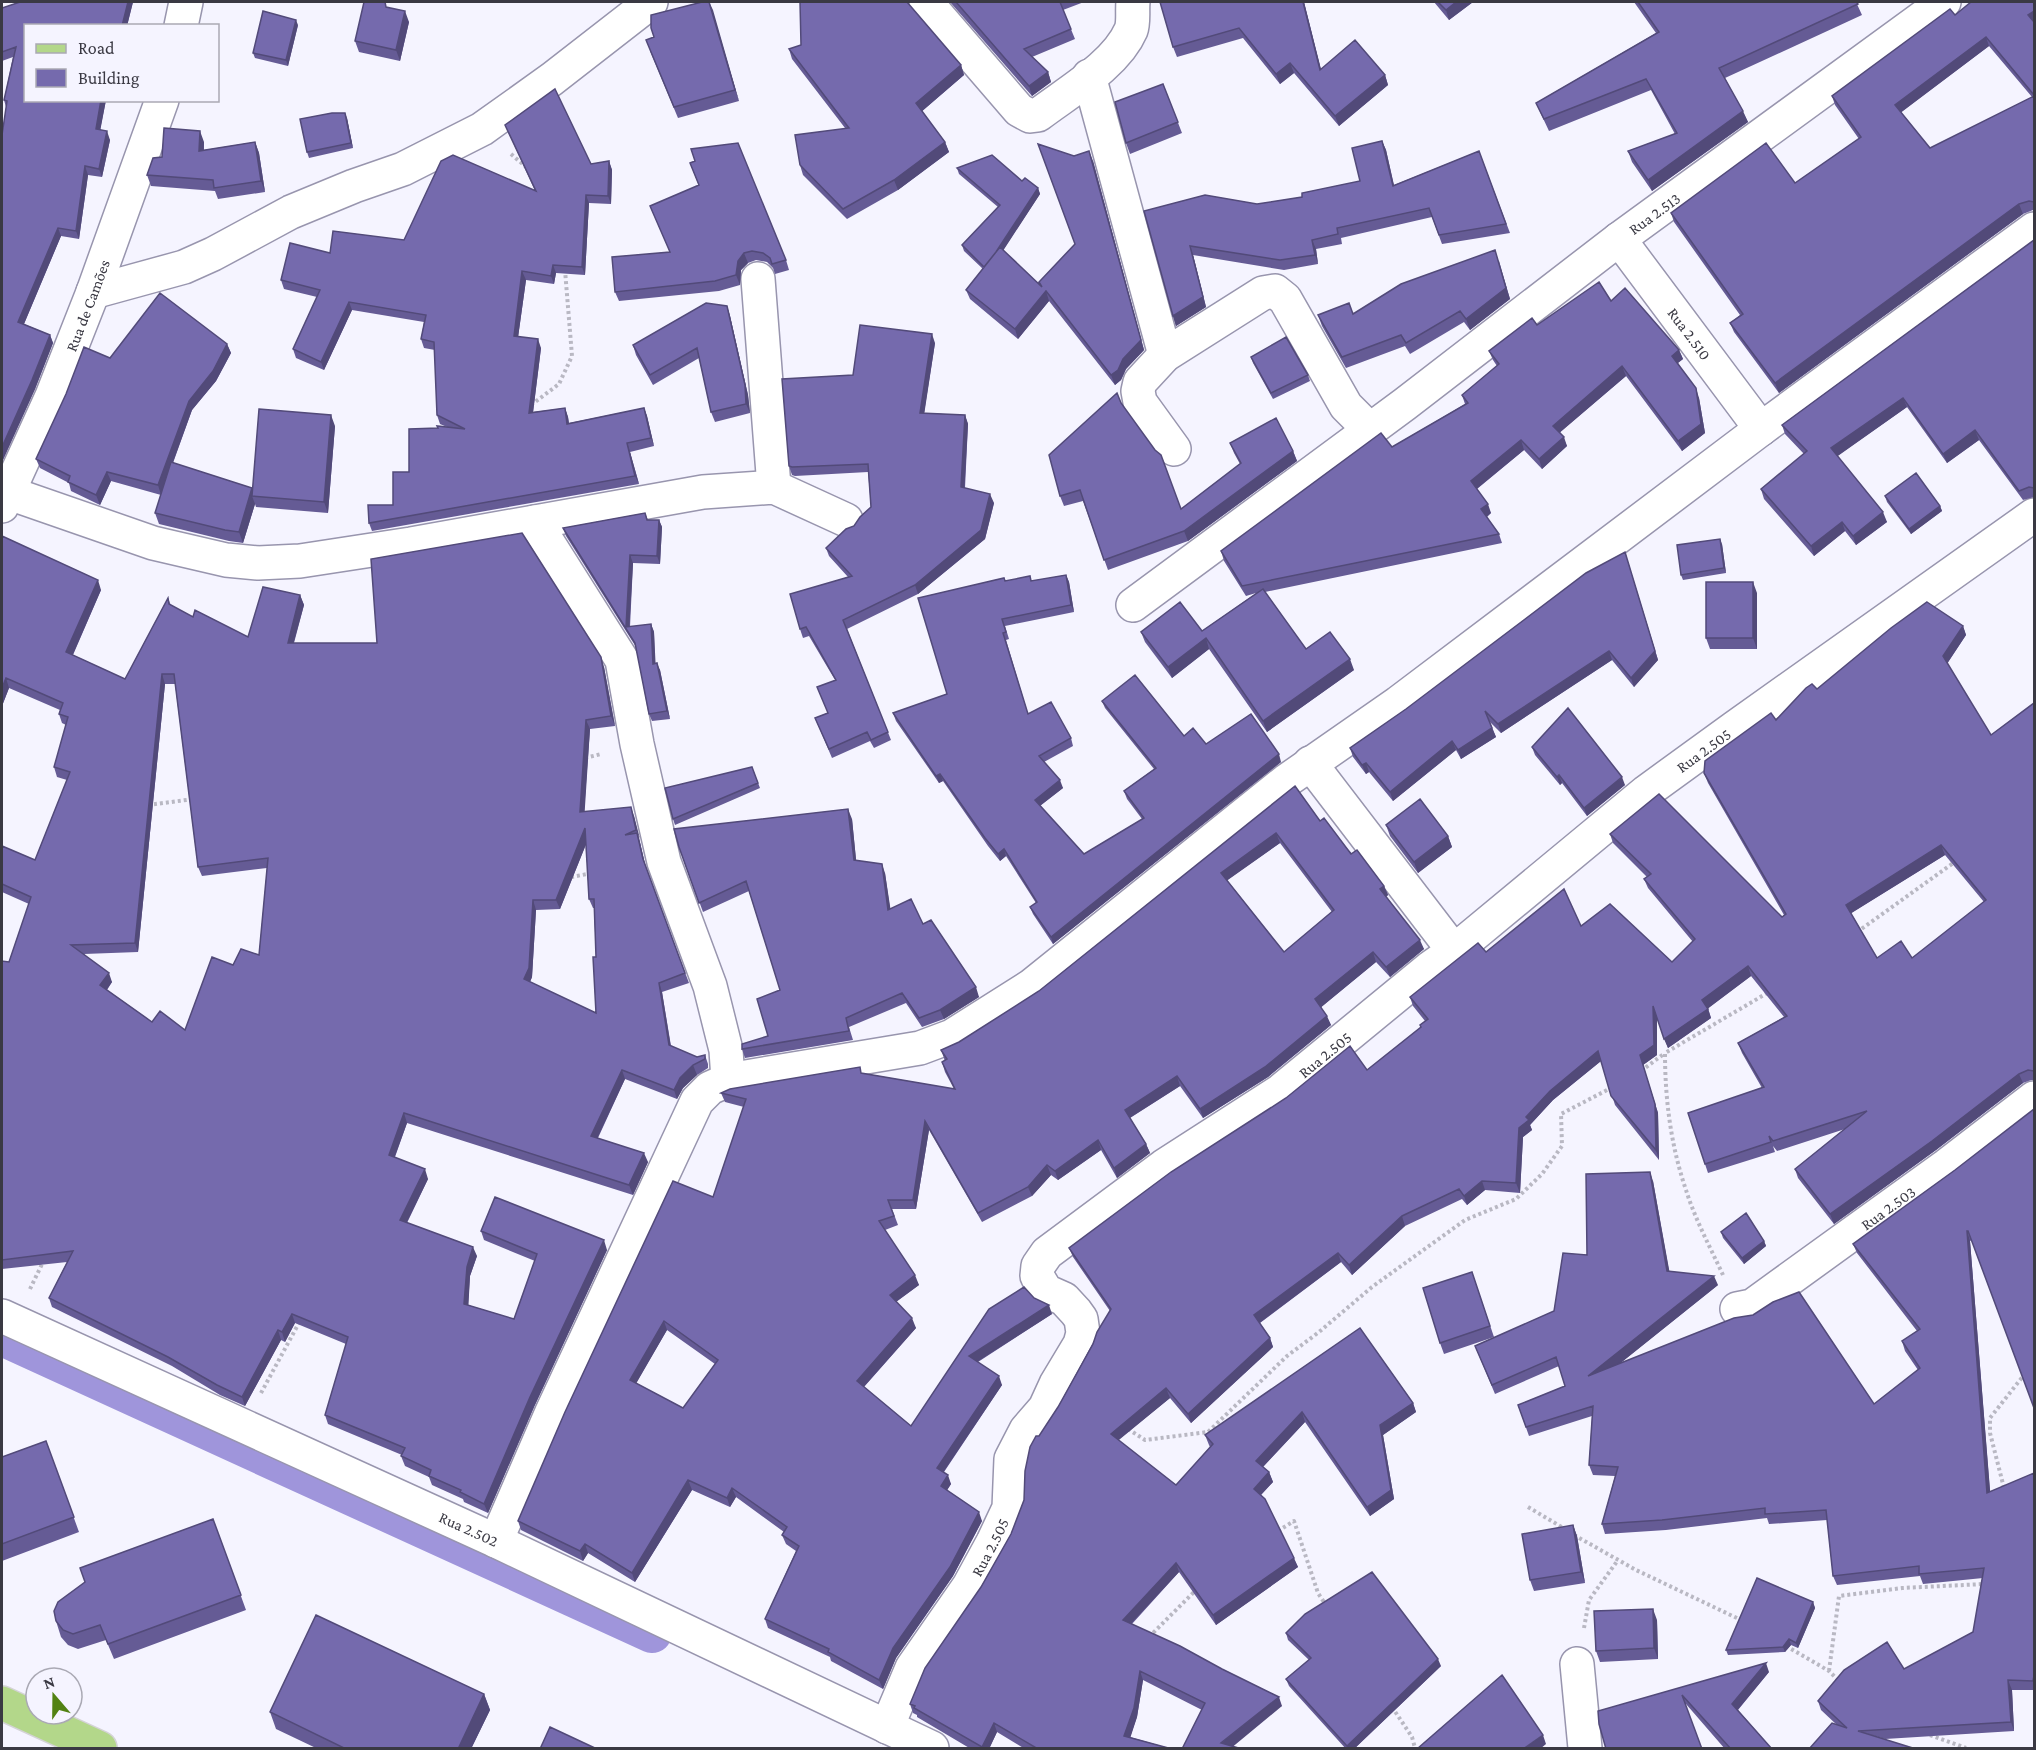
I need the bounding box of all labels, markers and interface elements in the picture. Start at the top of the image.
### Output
legend [24,24,219,102]
text: Road [78,38,115,58]
text: Building [78,68,140,88]
street label: Rua 2.513 [1626,189,1683,238]
street label: Rua de Camões [62,257,113,354]
street label: Rua 2.510 [1664,304,1714,363]
street label: Rua 2.505 [1673,725,1734,776]
street label: Rua 2.505 [1295,1028,1355,1081]
street label: Rua 2.503 [1858,1183,1919,1233]
street label: Rua 2.502 [437,1508,501,1550]
street label: Rua 2.505 [968,1516,1012,1579]
north arrow [24,1666,84,1726]
text: N [41,1672,57,1692]

